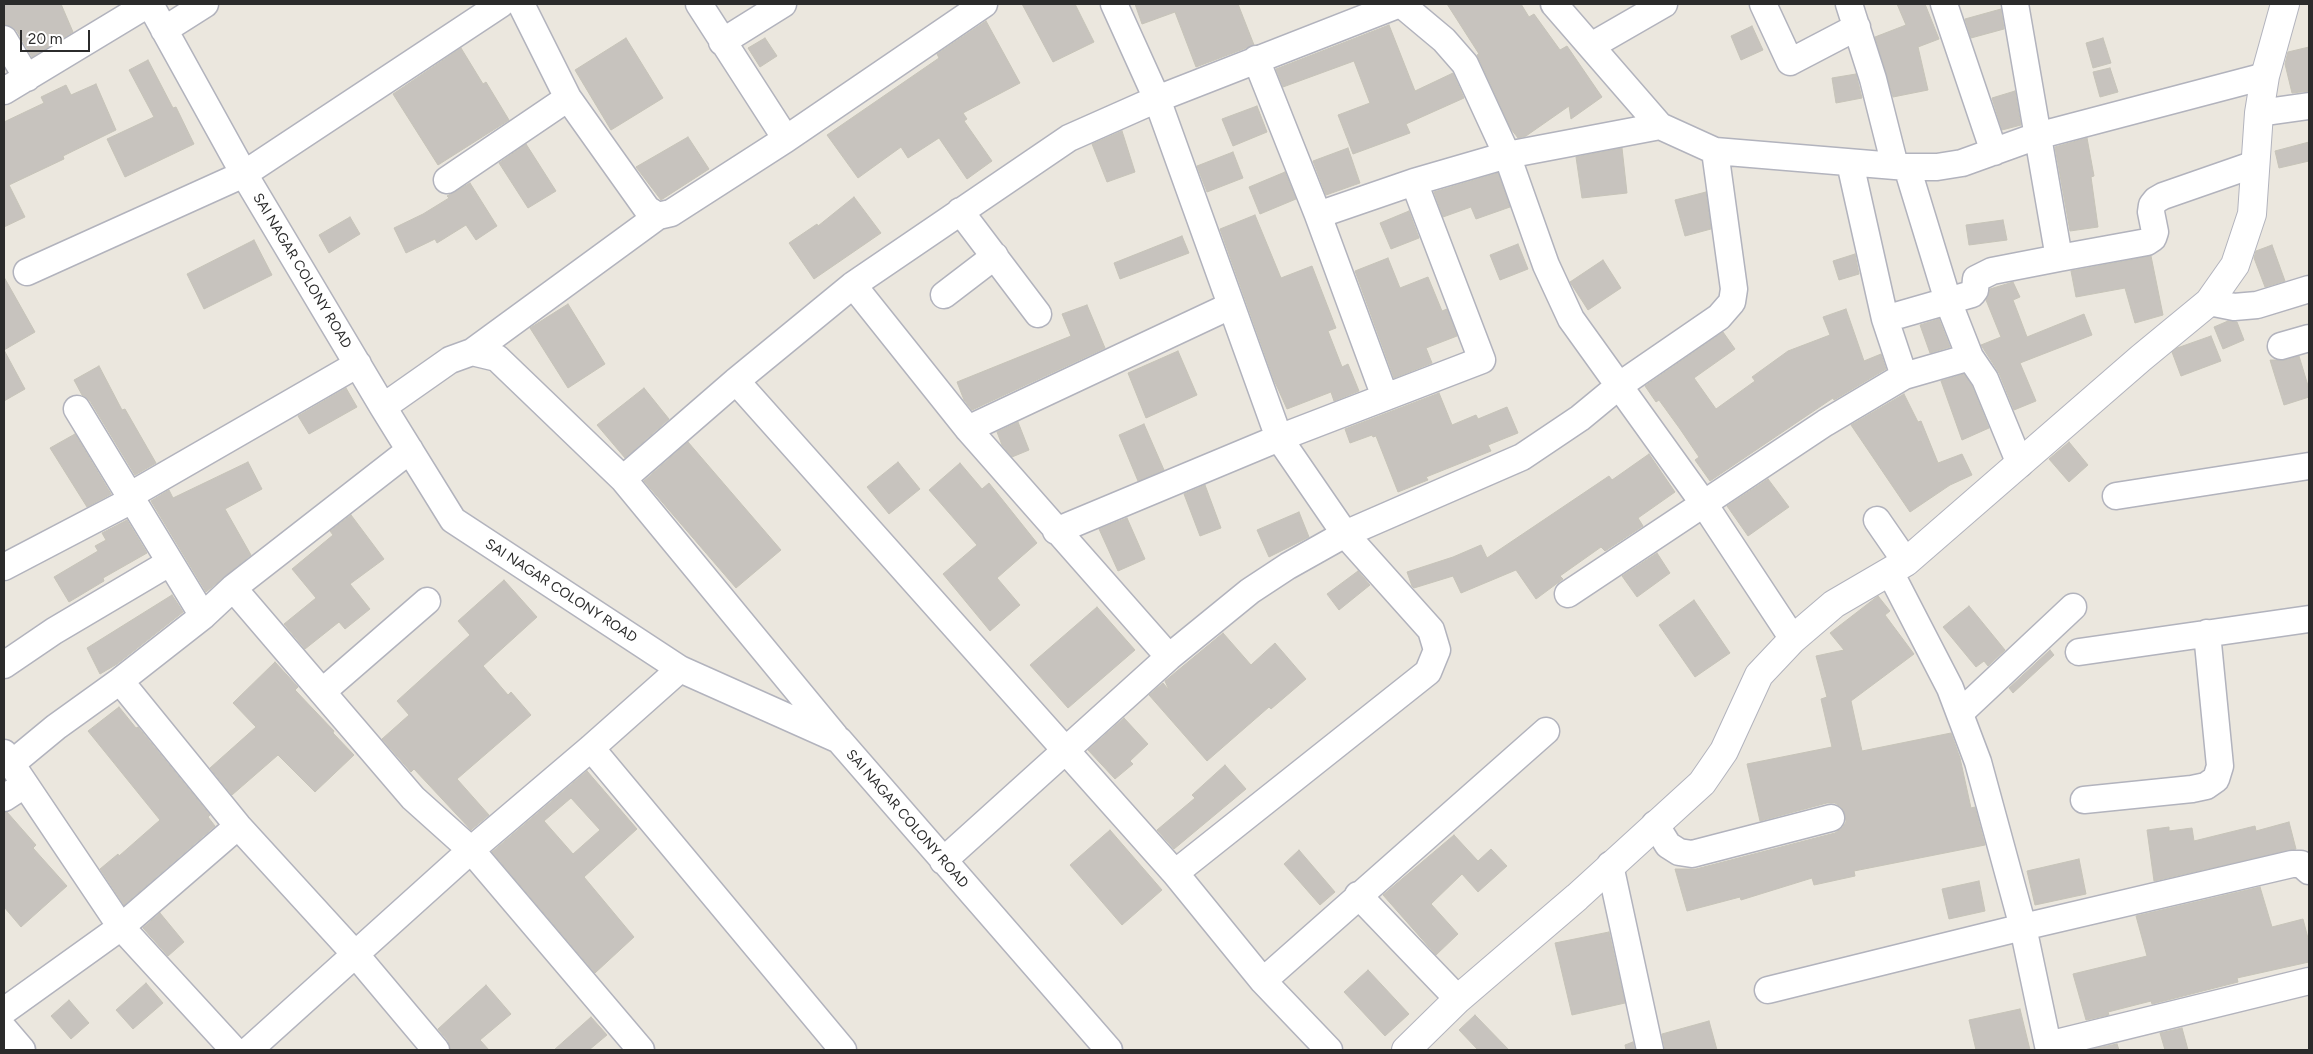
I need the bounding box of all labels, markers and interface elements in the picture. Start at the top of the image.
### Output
scale bar [22,20,92,52]
text: 20 m [28,30,62,48]
street label: SAI NAGAR COLONY ROAD [249,190,355,352]
street label: SAI NAGAR COLONY ROAD [482,536,640,646]
street label: SAI NAGAR COLONY ROAD [842,746,972,892]

